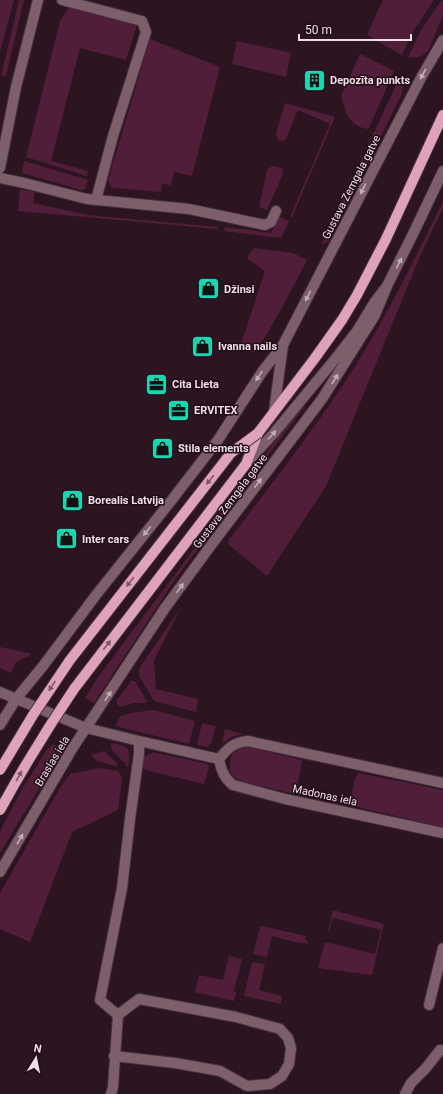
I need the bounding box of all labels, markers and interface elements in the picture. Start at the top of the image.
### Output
scale bar [299,16,411,42]
text: 50 m [305,23,332,37]
building icon: Depozīta punkts [301,67,327,93]
one-way arrow [420,68,427,80]
place label: Depozīta punkts [330,74,410,87]
street label: Gustava Zemgala gatve [320,133,383,241]
one-way arrow [360,184,366,195]
one-way arrow [396,257,402,269]
shop icon: Džinsi [196,276,222,302]
place label: Džinsi [224,283,254,296]
one-way arrow [305,290,311,302]
shop icon: Ivanna nails [189,333,215,359]
place label: Ivanna nails [218,340,277,353]
office icon: Cita Lieta [144,371,170,397]
one-way arrow [255,371,263,381]
one-way arrow [332,373,339,385]
place label: Cita Lieta [172,378,219,391]
office icon: ERVITEX [166,397,192,423]
place label: ERVITEX [194,404,237,417]
one-way arrow [268,430,277,440]
shop icon: Stila elements [150,435,176,461]
place label: Stila elements [178,442,249,455]
street label: Gustava Zemgala gatve [191,451,270,551]
one-way arrow [206,474,214,485]
one-way arrow [254,478,262,489]
shop icon: Borealis Latvija [59,487,85,513]
place label: Borealis Latvija [88,494,164,507]
shop icon: Inter cars [54,526,80,552]
one-way arrow [143,526,151,536]
place label: Inter cars [82,533,129,546]
one-way arrow [126,577,134,588]
one-way arrow [176,582,184,593]
one-way arrow [103,639,111,650]
one-way arrow [48,681,56,691]
one-way arrow [104,690,112,701]
street label: Braslas iela [32,734,72,789]
one-way arrow [15,770,22,782]
street label: Madonas iela [291,782,358,809]
one-way arrow [16,833,23,844]
north arrow [16,1038,56,1078]
text: N [33,1042,43,1056]

